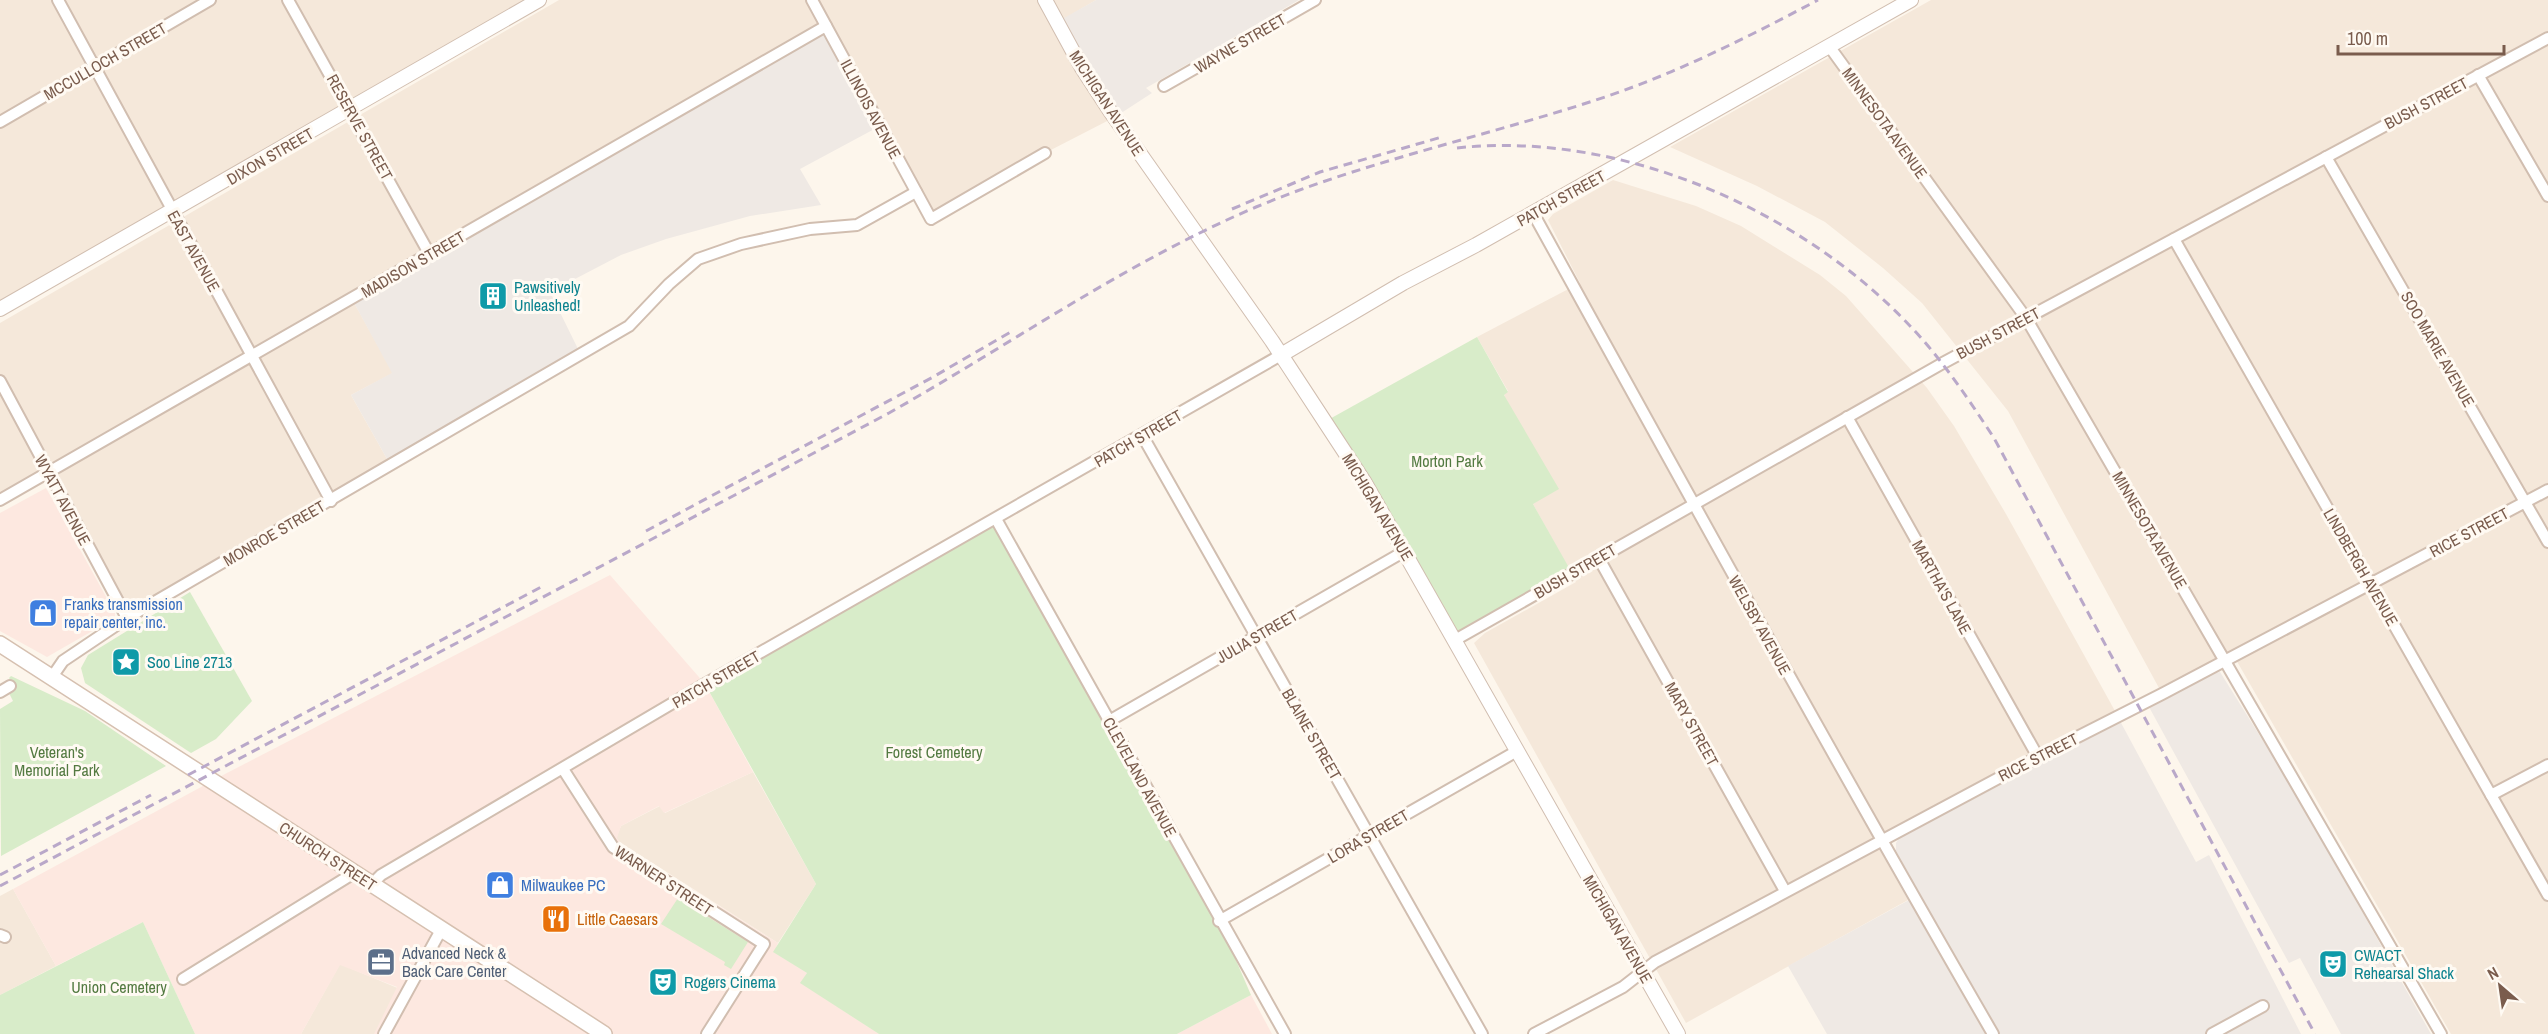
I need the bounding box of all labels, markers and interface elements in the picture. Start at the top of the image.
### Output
street label: WAYNE STREET [1190,8,1290,78]
street label: MCCULLOCH STREET [40,17,170,105]
scale bar [2338,18,2504,56]
text: 100 m [2347,26,2388,51]
street label: MICHIGAN AVENUE [1065,46,1149,160]
street label: ILLINOIS AVENUE [835,55,907,163]
street label: MINNESOTA AVENUE [1837,63,1933,183]
street label: RESERVE STREET [322,70,398,184]
street label: BUSH STREET [2380,72,2472,134]
street label: DIXON STREET [223,122,317,190]
street label: PATCH STREET [1513,165,1609,231]
street label: EAST AVENUE [163,206,225,296]
street label: MADISON STREET [357,225,469,303]
place label: Pawsitively Unleashed! [514,276,581,316]
building icon: Pawsitively Unleashed! [477,280,509,312]
street label: SOO MARIE AVENUE [2396,287,2480,411]
street label: BUSH STREET [1952,302,2044,364]
street label: PATCH STREET [1090,404,1186,472]
street label: MICHIGAN AVENUE [1337,449,1419,565]
park label: Morton Park [1411,450,1483,472]
street label: WYATT AVENUE [30,451,96,549]
street label: MINNESOTA AVENUE [2107,467,2193,593]
street label: MONROE STREET [219,495,329,571]
street label: RICE STREET [2426,502,2512,562]
street label: LINDBERGH AVENUE [2318,504,2404,630]
street label: MARTHA'S LANE [1907,536,1977,638]
street label: BUSH STREET [1530,539,1620,603]
street label: WELSBY AVENUE [1724,571,1796,679]
place label: Franks transmission repair center, inc. [64,593,183,633]
shop icon: Franks transmission repair center, inc. [27,597,59,629]
street label: JULIA STREET [1212,604,1302,668]
street label: PATCH STREET [668,645,764,713]
place icon: Soo Line 2713 [110,646,142,678]
place label: Soo Line 2713 [147,651,232,673]
street label: MARY STREET [1660,678,1724,770]
street label: BLAINE STREET [1277,684,1347,784]
street label: CLEVELAND AVENUE [1098,713,1182,841]
street label: RICE STREET [1994,728,2082,786]
park label: Veteran's Memorial Park [14,741,100,781]
park label: Forest Cemetery [885,741,983,763]
street label: LORA STREET [1323,804,1413,868]
street label: CHURCH STREET [275,816,381,896]
street label: WARNER STREET [611,840,717,920]
shop icon: Milwaukee PC [484,869,516,901]
street label: MICHIGAN AVENUE [1578,871,1658,987]
place label: Milwaukee PC [521,874,606,896]
restaurant icon: Little Caesars [540,903,572,935]
place label: Little Caesars [577,908,658,930]
place label: Advanced Neck & Back Care Center [401,942,507,982]
place label: CWACT Rehearsal Shack [2354,944,2454,984]
office icon: Advanced Neck & Back Care Center [365,946,397,978]
theatre icon: CWACT Rehearsal Shack [2317,948,2349,980]
north arrow [2470,956,2530,1016]
text: N [2483,961,2502,985]
theatre icon: Rogers Cinema [647,966,679,998]
place label: Rogers Cinema [684,971,777,993]
park label: Union Cemetery [71,976,167,998]

